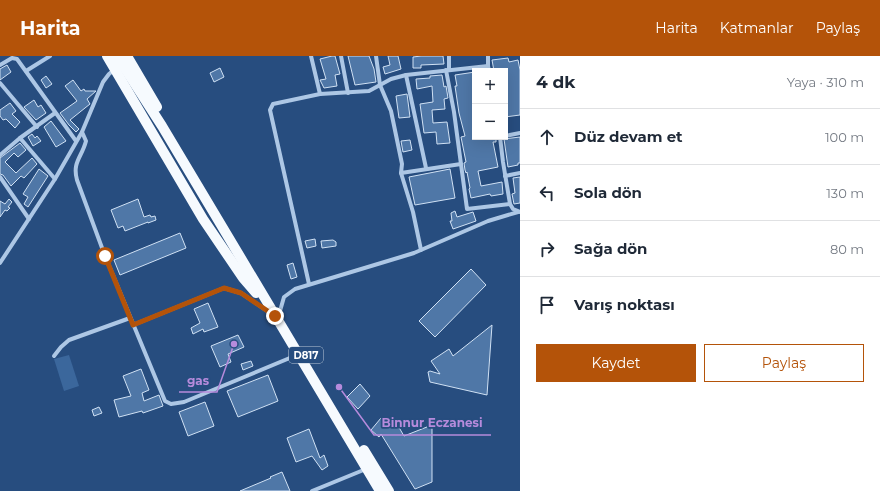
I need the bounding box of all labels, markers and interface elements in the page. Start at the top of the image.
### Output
text: Harita [20,17,81,40]
text: Harita [655,19,698,37]
text: Katmanlar [720,19,794,37]
text: Paylaş [816,19,860,37]
map controls [472,68,508,140]
button: + [472,68,508,104]
text: 4 dk [536,72,575,92]
text: Yaya · 310 m [787,74,864,90]
button: − [472,104,508,140]
icon: ahead [536,126,558,148]
text: Düz devam et [574,127,683,146]
text: 100 m [825,129,864,145]
icon: left [536,182,558,204]
text: Sola dön [574,183,642,202]
text: 130 m [826,185,864,201]
icon: right [536,238,558,260]
text: Sağa dön [574,239,647,258]
text: 80 m [830,241,864,257]
route start [96,247,114,265]
icon: arrive [536,294,558,316]
text: Varış noktası [574,295,675,314]
route end [266,307,284,325]
button: Kaydet [536,344,696,382]
button: Paylaş [704,344,864,382]
road number: D817 [289,347,323,363]
callout: gas [179,368,217,392]
text: gas [187,373,210,388]
callout: Binnur Eczanesi [374,411,491,435]
text: Binnur Eczanesi [381,415,483,430]

